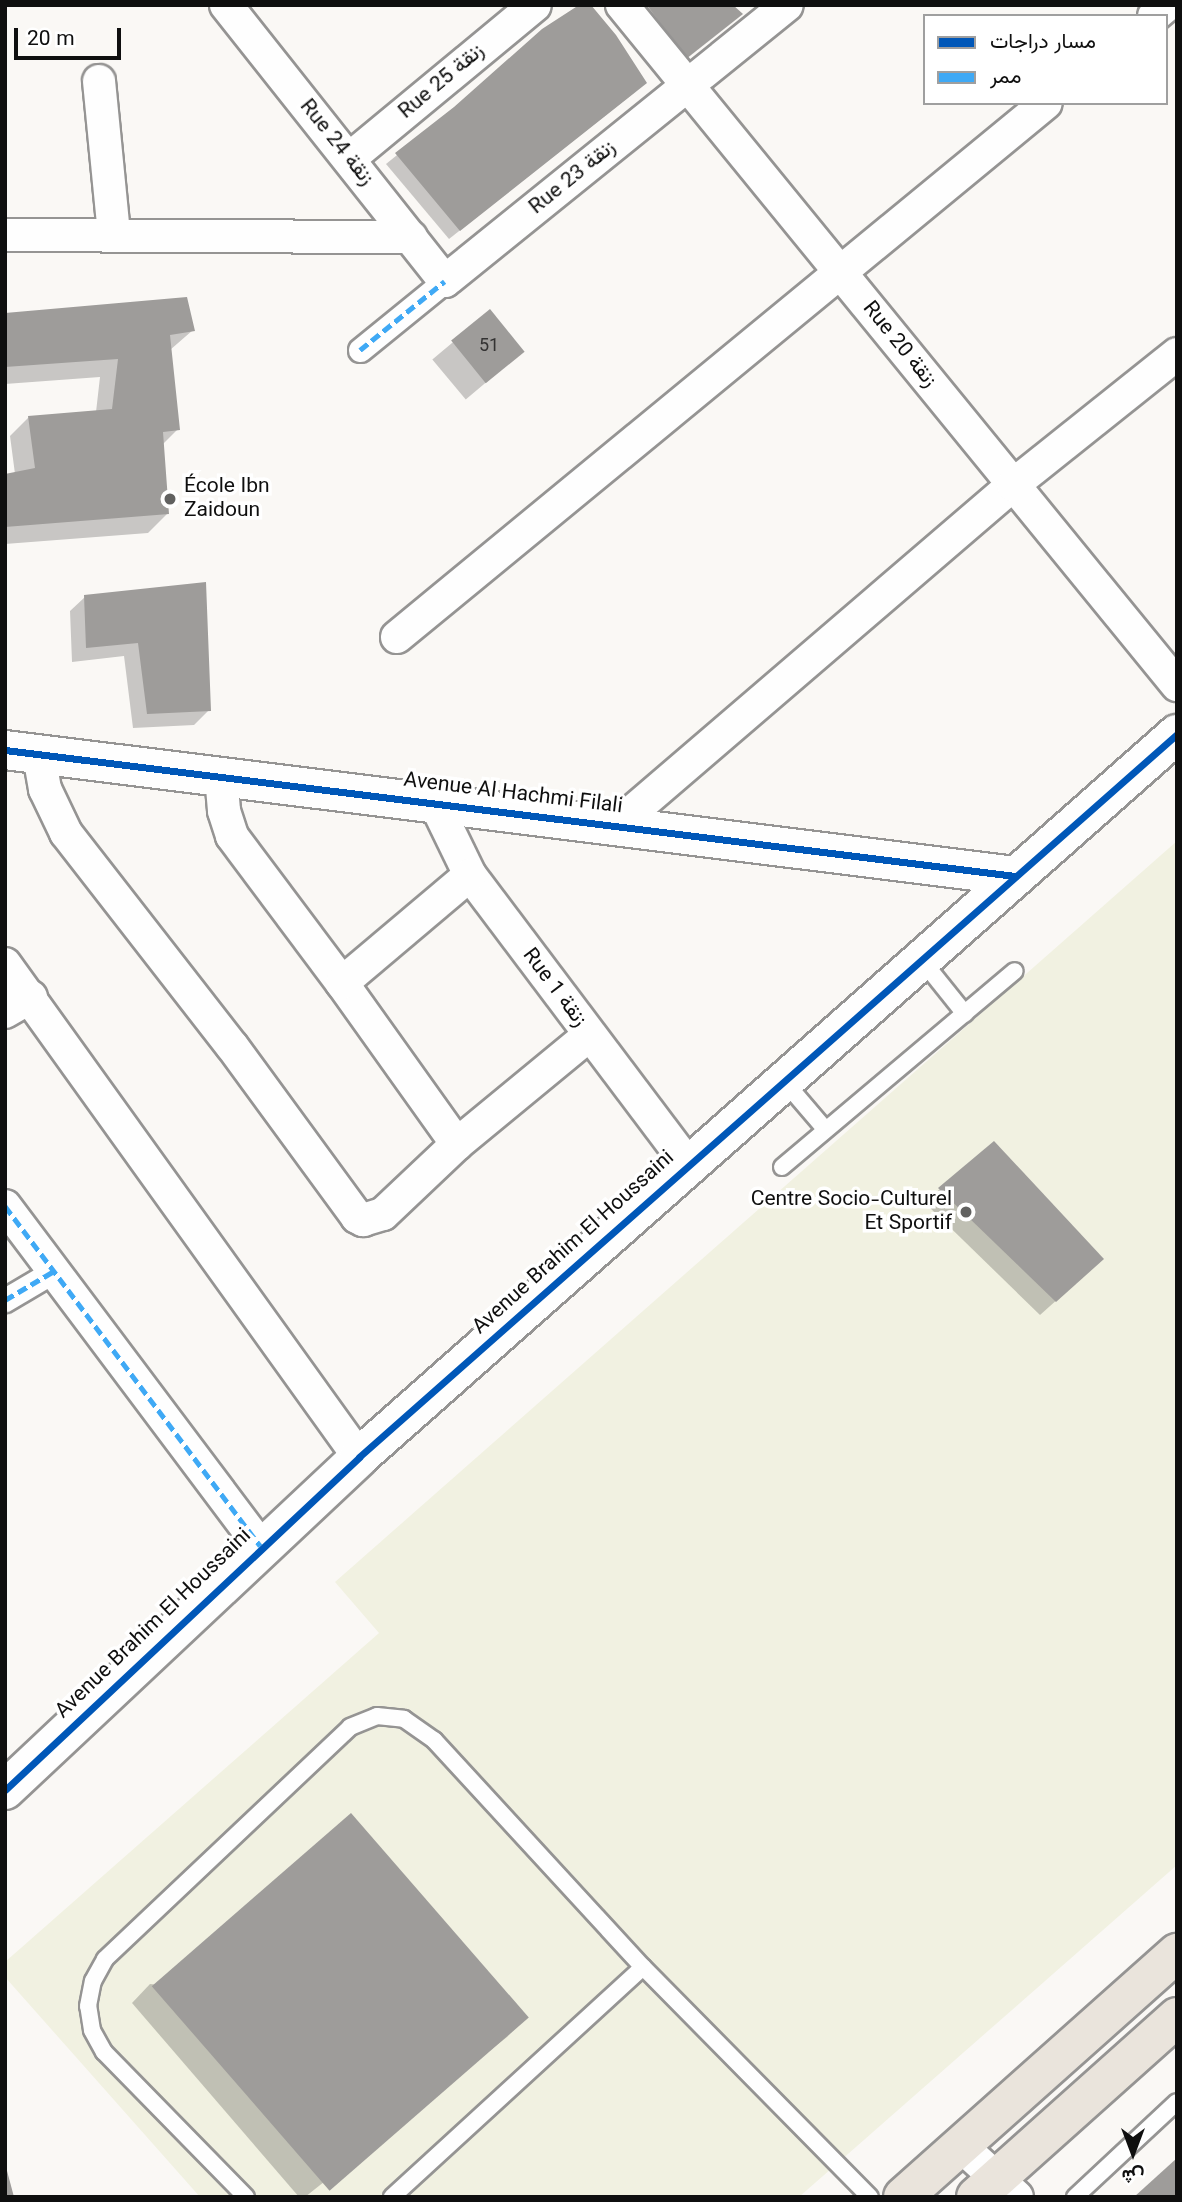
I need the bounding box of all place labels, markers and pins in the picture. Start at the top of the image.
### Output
place label: École Ibn Zaidoun [184,474,270,524]
marker: École Ibn Zaidoun [162,491,178,507]
place label: Centre Socio-Culturel Et Sportif [751,1187,952,1237]
marker: Centre Socio-Culturel Et Sportif [958,1204,974,1220]

